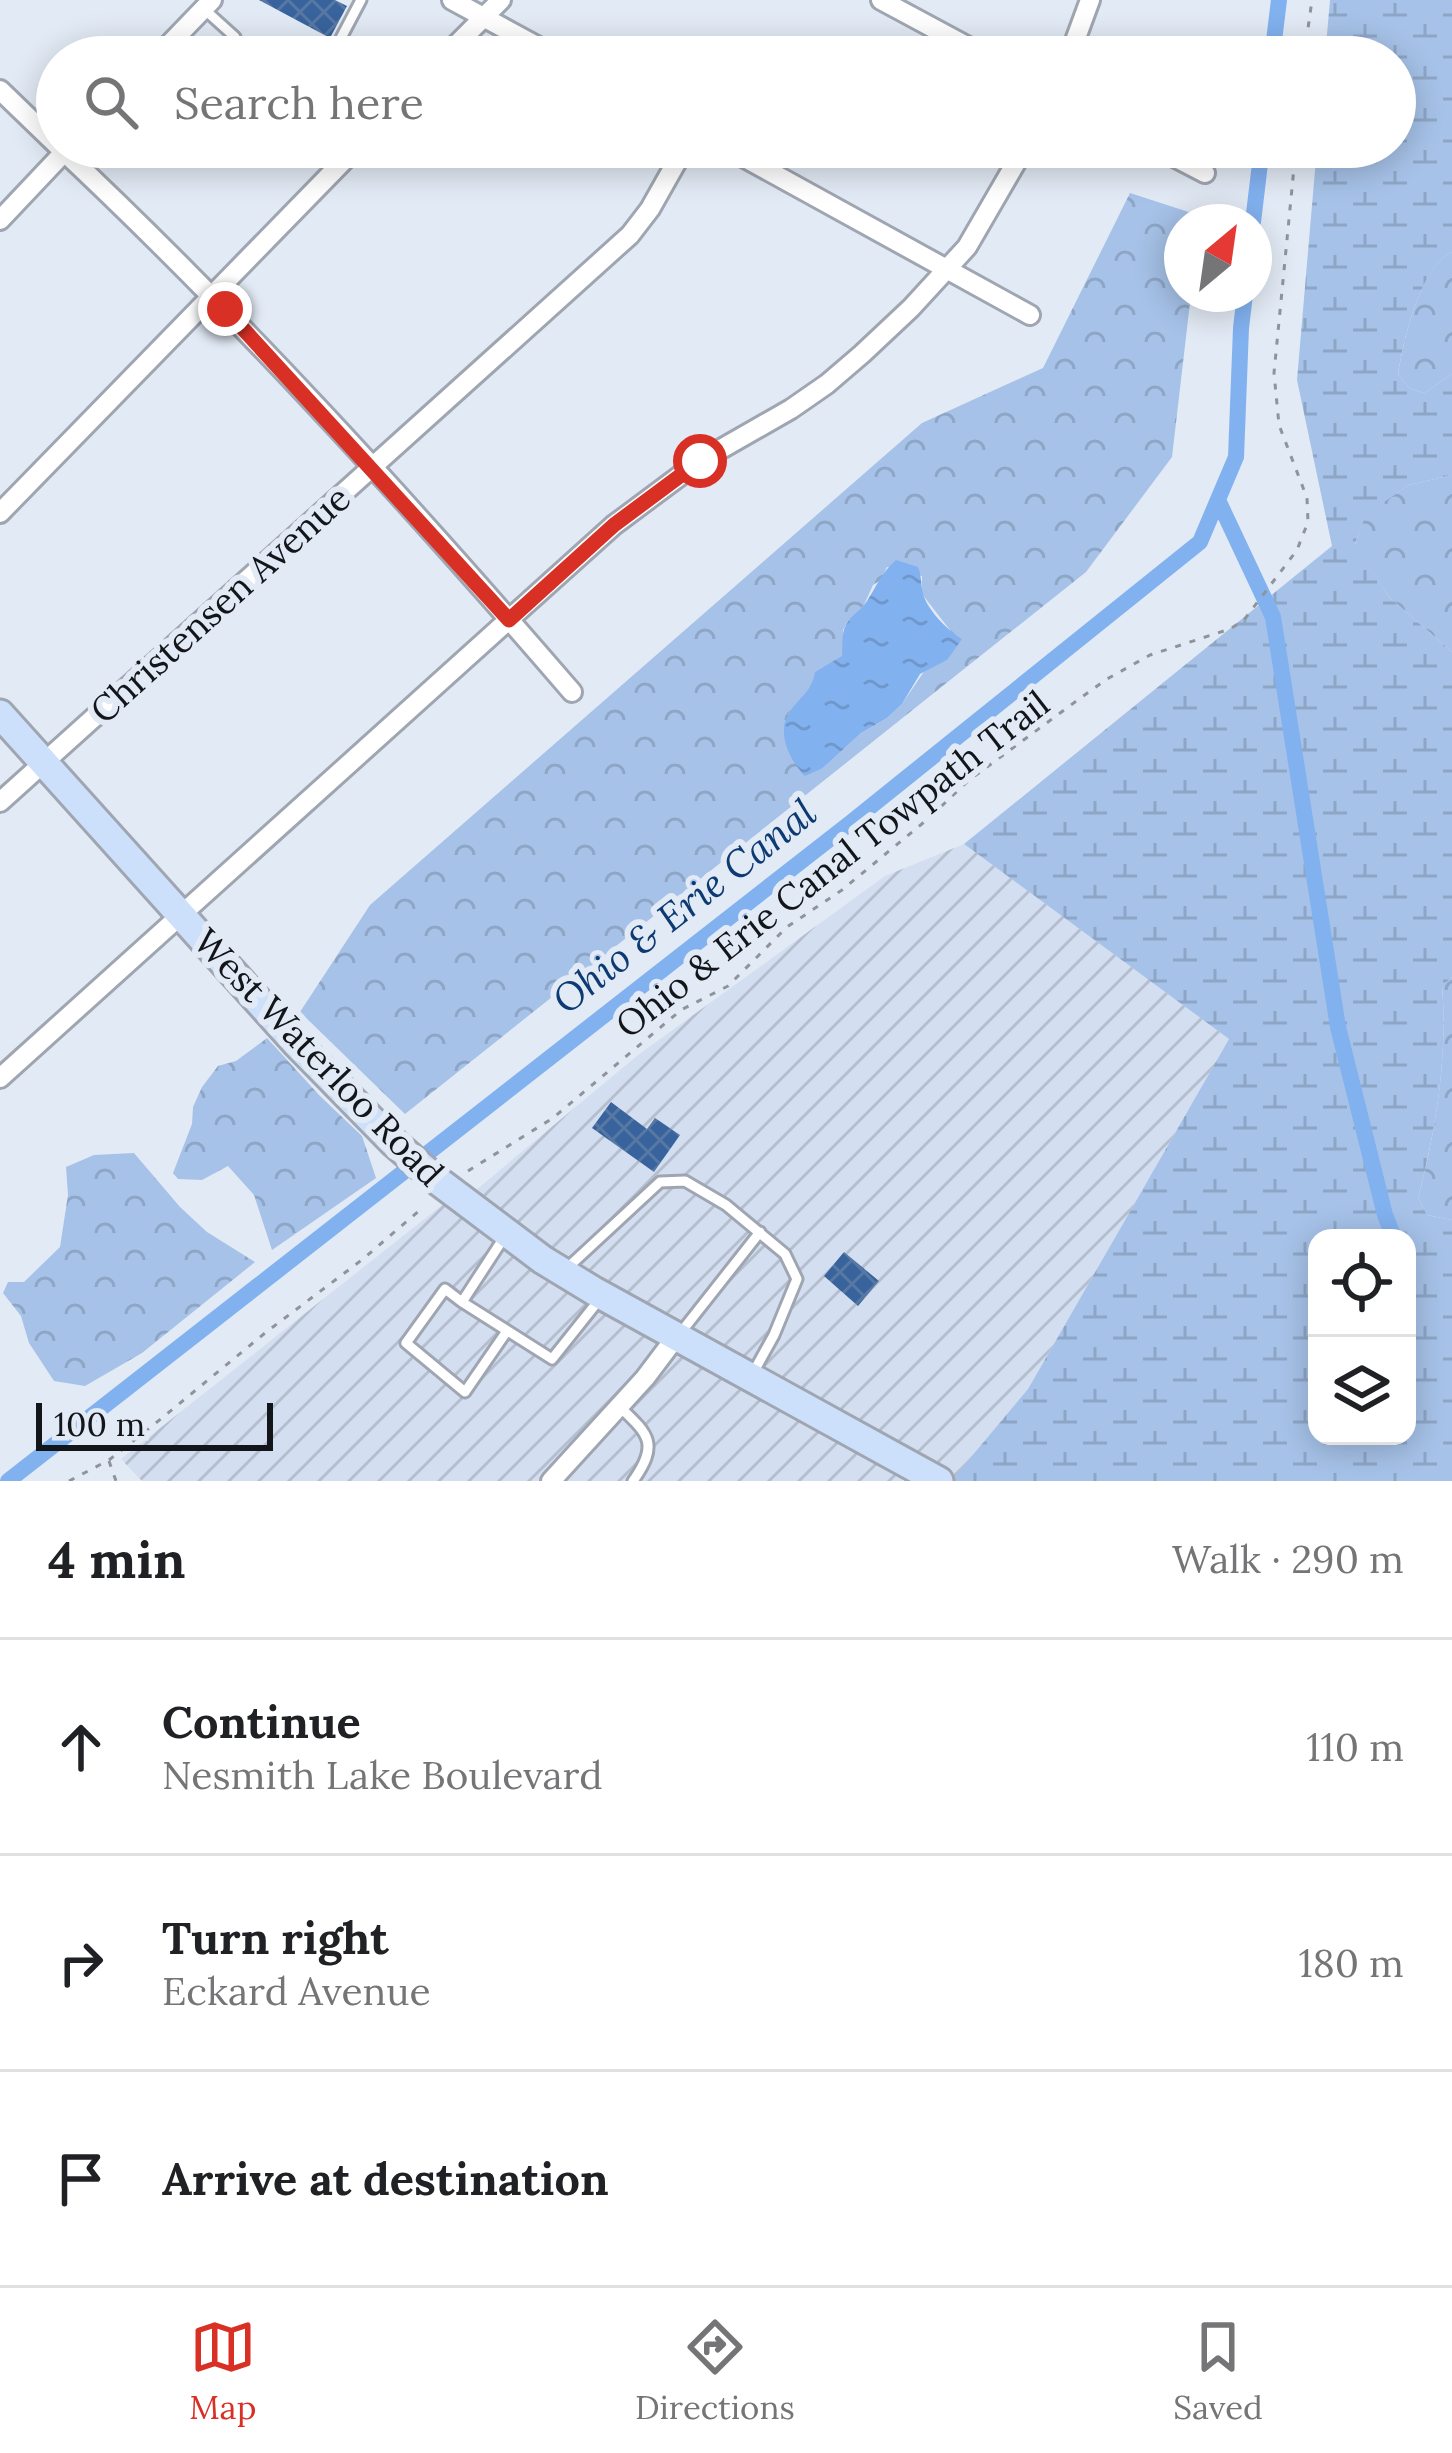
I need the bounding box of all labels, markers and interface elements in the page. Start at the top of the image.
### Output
search box [36,36,1416,168]
icon: search [78,69,144,135]
text: Search here [174,74,424,131]
north arrow [1164,204,1272,312]
route end [198,282,252,336]
route start [673,434,727,488]
street label: Christensen Avenue [80,475,360,733]
street label: Ohio & Erie Canal Towpath Trail [607,681,1057,1047]
water label: Ohio & Erie Canal [543,789,825,1023]
street label: West Waterloo Road [184,919,454,1195]
map controls [1308,1229,1416,1445]
button: locate [1308,1229,1416,1337]
button: layers [1308,1337,1416,1445]
scale bar [36,1397,273,1450]
text: 100 m [54,1403,145,1445]
text: 4 min [48,1527,185,1592]
text: Walk · 290 m [1172,1534,1404,1584]
text: Continue [162,1693,361,1750]
icon: ahead [48,1714,114,1780]
text: 110 m [1306,1722,1404,1772]
text: Nesmith Lake Boulevard [162,1750,603,1800]
text: Turn right [162,1909,389,1966]
icon: right [48,1930,114,1996]
text: 180 m [1299,1938,1404,1988]
text: Eckard Avenue [162,1966,431,2016]
icon: arrive [48,2146,114,2212]
text: Arrive at destination [162,2150,609,2207]
tab: Map [189,2314,256,2428]
tab: Directions [635,2314,795,2428]
tab: Saved [1173,2314,1263,2428]

